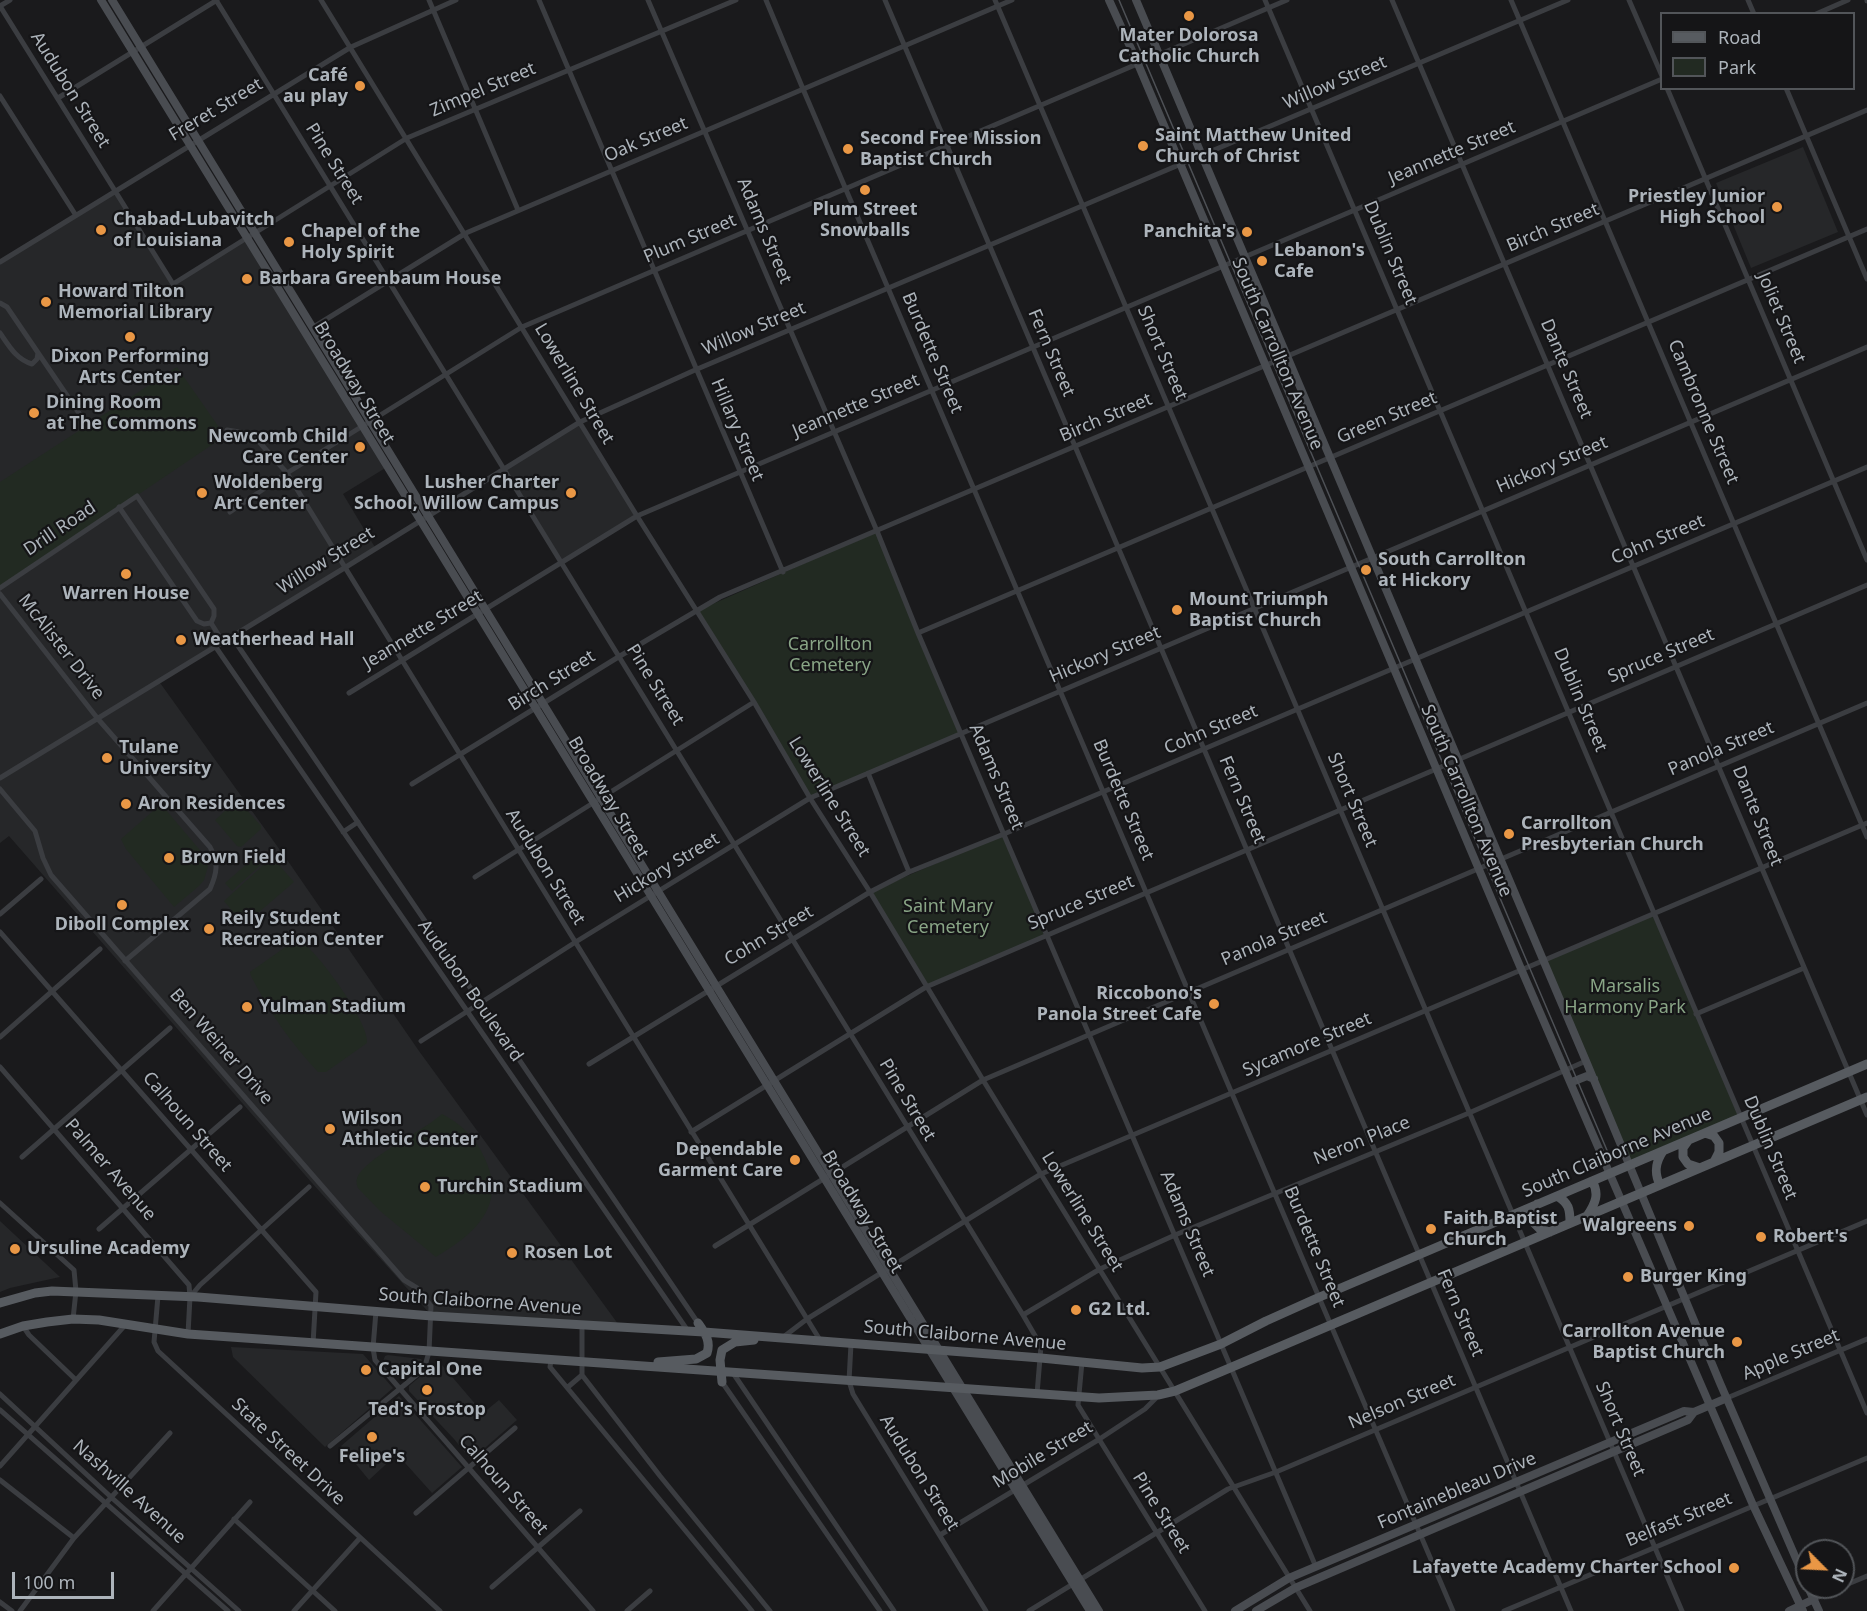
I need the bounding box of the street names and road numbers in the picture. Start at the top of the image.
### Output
street label: Audubon Street [26,28,114,152]
street label: Willow Street [1280,52,1390,114]
street label: Zimpel Street [427,58,539,122]
street label: Freret Street [165,74,267,146]
street label: Oak Street [601,113,691,167]
street label: Jeannette Street [1385,117,1519,189]
street label: Pine Street [301,119,367,209]
street label: Adams Street [732,175,796,287]
street label: Dublin Street [1358,198,1422,308]
street label: Birch Street [1504,199,1602,257]
street label: Plum Street [640,210,740,268]
street label: South Carrollton Avenue [1227,255,1327,453]
street label: Joliet Street [1752,269,1810,367]
street label: Burdette Street [897,289,967,417]
street label: Willow Street [699,298,809,360]
street label: Short Street [1132,302,1192,404]
street label: Fern Street [1023,306,1079,400]
street label: Dante Street [1535,316,1597,422]
street label: Broadway Street [309,318,399,448]
street label: Lowerline Street [529,320,619,448]
street label: Cambronne Street [1663,337,1743,487]
street label: Jeannette Street [789,370,923,442]
street label: Hillary Street [706,376,768,484]
street label: Green Street [1334,387,1440,449]
street label: Birch Street [1057,389,1155,447]
street label: Hickory Street [1493,432,1611,498]
street label: Drill Road [20,497,100,561]
street label: Cohn Street [1608,511,1708,569]
street label: Willow Street [274,523,378,599]
street label: Jeannette Street [359,586,487,674]
street label: McAlister Drive [13,590,109,704]
street label: Hickory Street [1046,622,1164,688]
street label: Spruce Street [1605,624,1717,688]
street label: Pine Street [622,640,688,730]
street label: Dublin Street [1548,645,1612,755]
street label: Birch Street [505,646,599,716]
street label: Cohn Street [1161,701,1261,759]
street label: South Carrollton Avenue [1416,702,1516,900]
street label: Panola Street [1665,717,1777,781]
street label: Adams Street [964,721,1028,833]
street label: Broadway Street [563,733,653,863]
street label: Lowerline Street [783,733,875,861]
street label: Burdette Street [1088,736,1158,864]
street label: Short Street [1322,749,1382,851]
street label: Fern Street [1214,753,1270,847]
street label: Dante Street [1727,763,1787,869]
street label: Audubon Street [501,805,589,929]
street label: Hickory Street [611,828,723,908]
street label: Spruce Street [1025,871,1137,935]
street label: Cohn Street [721,901,817,971]
street label: Panola Street [1218,907,1330,971]
street label: Audubon Boulevard [413,916,527,1066]
street label: Ben Weiner Drive [165,985,277,1109]
street label: Sycamore Street [1239,1008,1375,1082]
street label: Pine Street [874,1055,940,1145]
street label: Calhoun Street [138,1068,236,1176]
street label: Dublin Street [1738,1093,1802,1203]
street label: South Claiborne Avenue [1519,1103,1715,1203]
street label: Neron Place [1311,1112,1413,1170]
street label: Palmer Avenue [60,1115,160,1225]
street label: Broadway Street [817,1147,907,1277]
street label: Lowerline Street [1036,1148,1128,1276]
street label: Adams Street [1155,1168,1219,1280]
street label: Burdette Street [1279,1183,1349,1311]
street label: Fern Street [1432,1266,1488,1360]
street label: South Claiborne Avenue [378,1284,582,1320]
street label: South Claiborne Avenue [863,1316,1067,1356]
street label: Apple Street [1739,1325,1843,1385]
street label: Nelson Street [1345,1370,1459,1434]
street label: Short Street [1590,1378,1650,1480]
street label: State Street Drive [227,1394,349,1510]
street label: Audubon Street [875,1411,963,1535]
street label: Mobile Street [989,1417,1097,1493]
street label: Calhoun Street [454,1431,552,1539]
street label: Nashville Avenue [68,1436,190,1548]
street label: Fontainebleau Drive [1374,1448,1540,1534]
street label: Pine Street [1128,1468,1194,1558]
street label: Belfast Street [1623,1488,1735,1552]

